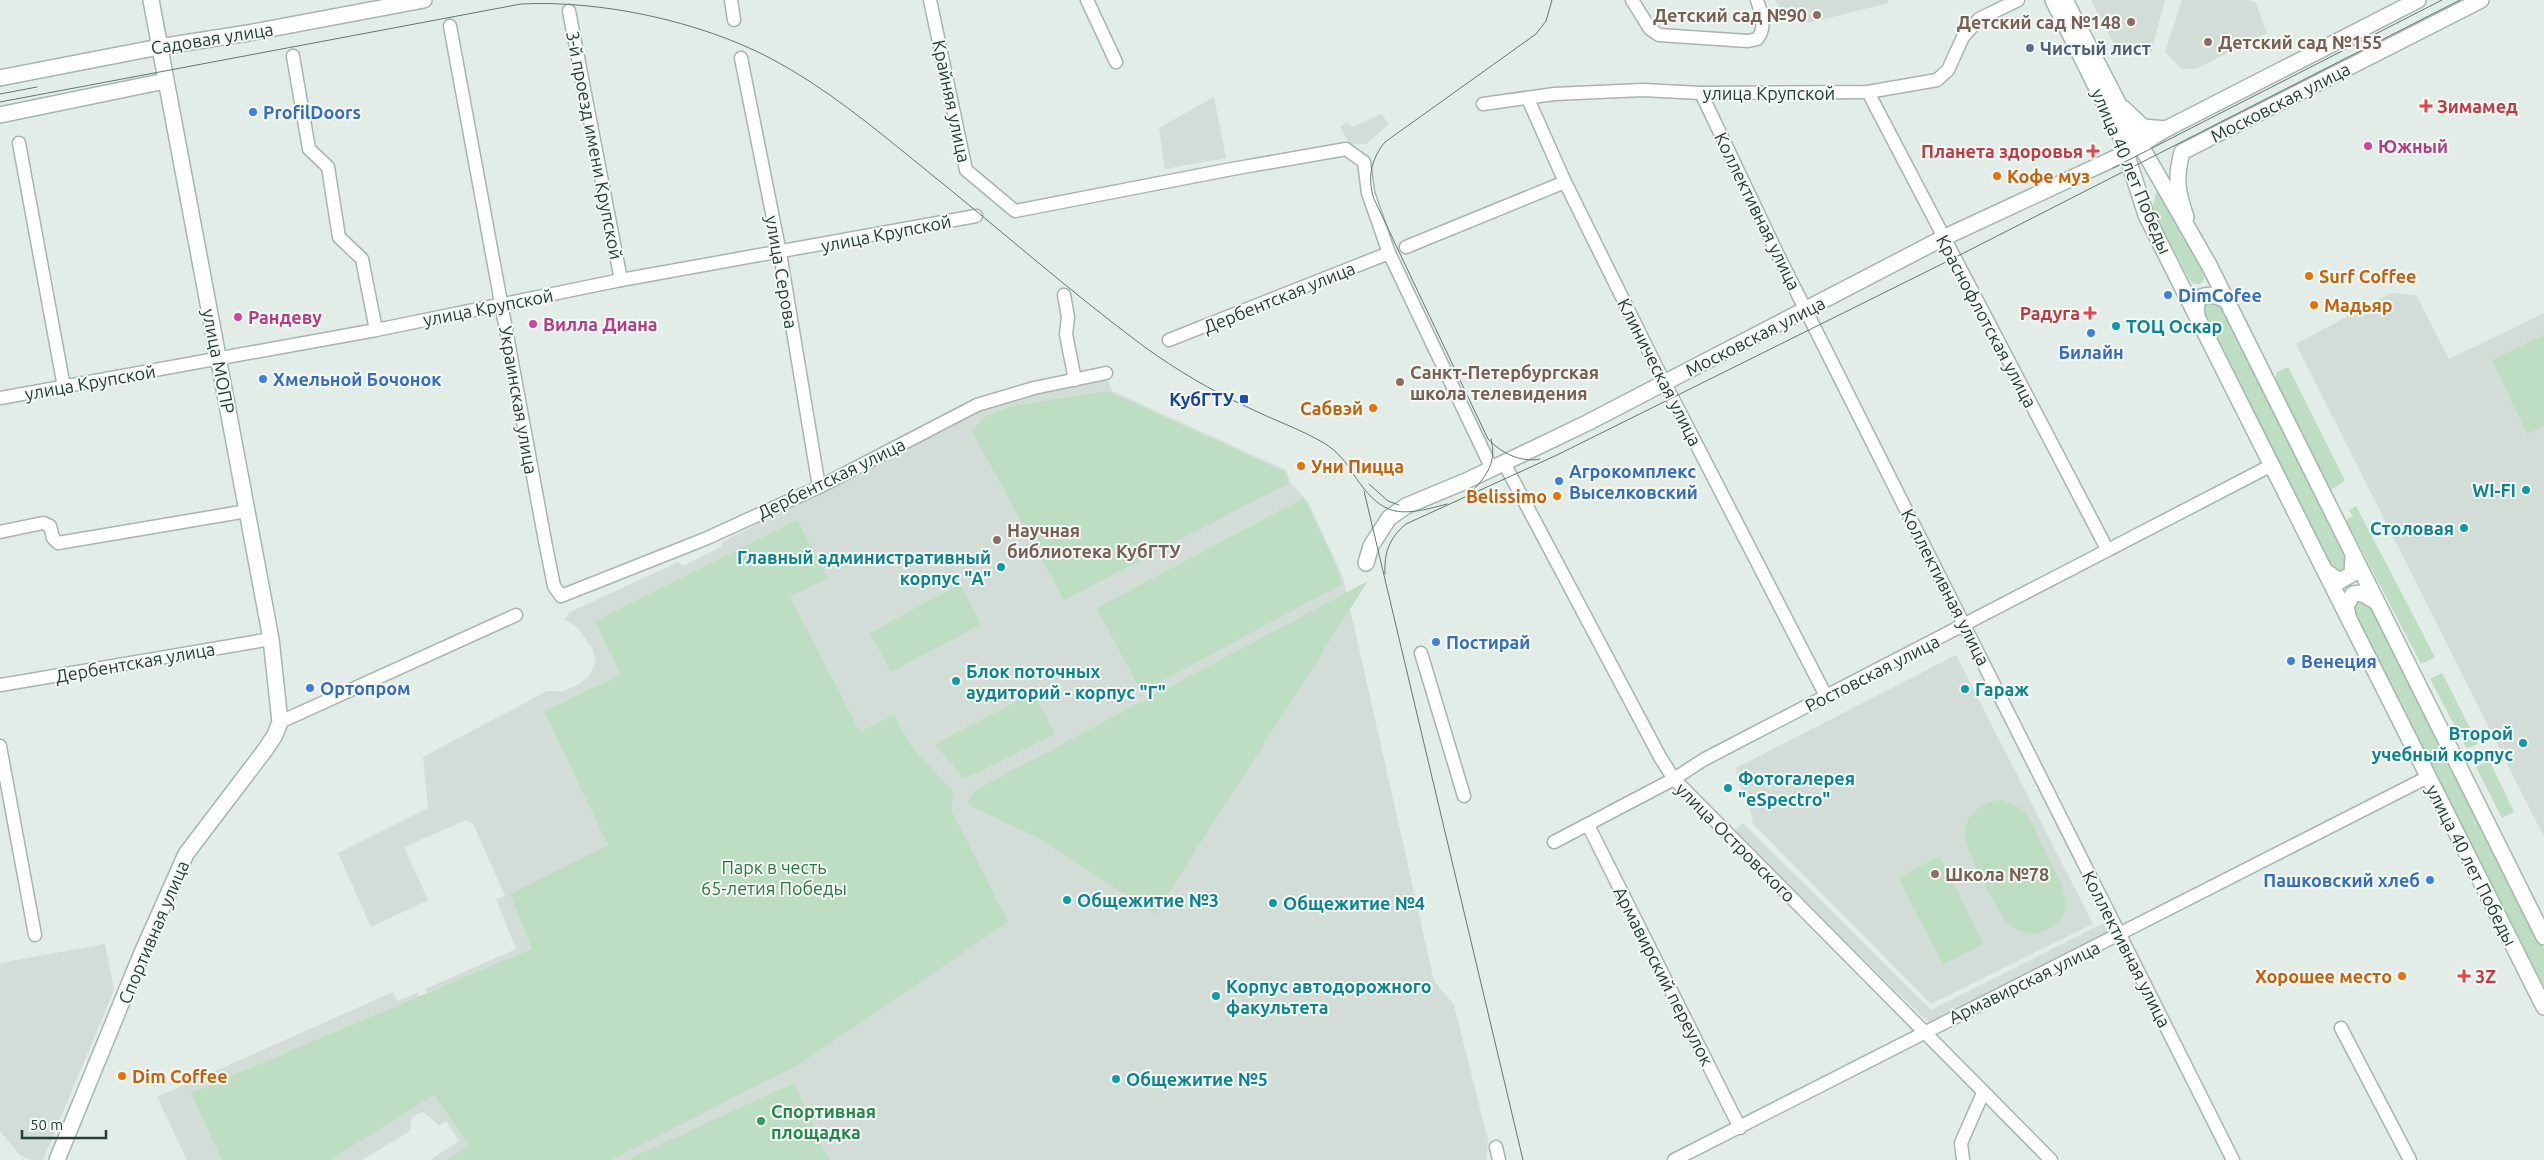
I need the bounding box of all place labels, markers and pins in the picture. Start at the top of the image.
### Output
place label: Детский сад №90 [1653,5,1807,25]
marker: Детский сад №90 [1811,9,1823,21]
place label: Детский сад №148 [1957,12,2121,32]
marker: Детский сад №148 [2125,16,2137,28]
place label: Детский сад №155 [2218,32,2382,52]
marker: Детский сад №155 [2202,36,2214,48]
place label: Чистый лист [2040,38,2151,58]
marker: Чистый лист [2024,42,2036,54]
place label: Зимамед [2437,96,2518,116]
marker: Зимамед [2419,99,2433,113]
place label: ProfilDoors [263,102,361,122]
marker: ProfilDoors [247,106,259,118]
place label: Южный [2378,136,2448,156]
marker: Южный [2362,140,2374,152]
place label: Планета здоровья [1921,141,2083,161]
marker: Планета здоровья [2087,145,2099,157]
place label: Кофе муз [2007,166,2090,186]
marker: Кофе муз [1991,170,2003,182]
place label: Surf Coffee [2319,266,2416,286]
marker: Surf Coffee [2303,270,2315,282]
place label: DimCofee [2178,285,2262,305]
marker: DimCofee [2162,289,2174,301]
place label: Мадьяр [2324,295,2393,315]
marker: Мадьяр [2308,299,2320,311]
place label: Радуга [2020,303,2080,323]
place label: Рандеву [248,307,322,327]
marker: Радуга [2084,307,2096,319]
marker: Рандеву [232,311,244,323]
place label: Вилла Диана [543,314,658,334]
place label: ТОЦ Оскар [2126,316,2222,336]
marker: Вилла Диана [527,318,539,330]
marker: ТОЦ Оскар [2110,320,2122,332]
marker: Билайн [2085,327,2097,339]
place label: Билайн [2058,342,2124,362]
place label: Санкт-Петербургская школа телевидения [1410,362,1599,403]
place label: Хмельной Бочонок [273,369,442,389]
marker: Хмельной Бочонок [257,373,269,385]
marker: Санкт-Петербургская школа телевидения [1394,376,1406,388]
place label: КубГТУ [1169,389,1235,409]
marker: КубГТУ [1238,393,1250,405]
place label: Сабвэй [1300,398,1363,418]
marker: Сабвэй [1367,402,1379,414]
place label: Уни Пицца [1311,456,1404,476]
marker: Уни Пицца [1295,460,1307,472]
place label: Агрокомплекс Выселковский [1569,461,1698,502]
marker: Агрокомплекс Выселковский [1553,475,1565,487]
place label: WI-FI [2472,480,2516,500]
marker: WI-FI [2520,484,2532,496]
place label: Belissimo [1466,486,1547,506]
marker: Belissimo [1551,490,1563,502]
place label: Столовая [2370,518,2454,538]
place label: Научная библиотека КубГТУ [1007,520,1181,561]
marker: Столовая [2458,522,2470,534]
marker: Научная библиотека КубГТУ [991,534,1003,546]
place label: Главный административный корпус "А" [737,547,991,588]
marker: Главный административный корпус "А" [995,561,1007,573]
place label: Постирай [1446,632,1530,652]
marker: Постирай [1430,636,1442,648]
place label: Венеция [2301,651,2377,671]
marker: Венеция [2285,655,2297,667]
place label: Блок поточных аудиторий - корпус "Г" [966,661,1166,702]
marker: Блок поточных аудиторий - корпус "Г" [950,675,962,687]
place label: Ортопром [320,678,411,698]
place label: Гараж [1975,679,2029,699]
marker: Ортопром [304,682,316,694]
marker: Гараж [1959,683,1971,695]
place label: Второй учебный корпус [2372,723,2513,764]
marker: Второй учебный корпус [2517,737,2529,749]
place label: Фотогалерея "eSpectro" [1738,768,1855,809]
marker: Фотогалерея "eSpectro" [1722,782,1734,794]
place label: Школа №78 [1945,864,2049,884]
marker: Школа №78 [1929,868,1941,880]
place label: Пашковский хлеб [2263,870,2420,890]
marker: Пашковский хлеб [2424,874,2436,886]
place label: Общежитие №3 [1077,890,1219,910]
place label: Общежитие №4 [1283,893,1425,913]
marker: Общежитие №3 [1061,894,1073,906]
marker: Общежитие №4 [1267,897,1279,909]
place label: Хорошее место [2255,966,2392,986]
place label: 3Z [2475,966,2496,986]
marker: 3Z [2457,969,2471,983]
marker: Хорошее место [2396,970,2408,982]
place label: Корпус автодорожного факультета [1226,976,1432,1017]
marker: Корпус автодорожного факультета [1210,990,1222,1002]
place label: Dim Coffee [132,1066,228,1086]
place label: Общежитие №5 [1126,1069,1268,1089]
marker: Dim Coffee [116,1070,128,1082]
marker: Общежитие №5 [1110,1073,1122,1085]
place label: Спортивная площадка [771,1101,876,1142]
marker: Спортивная площадка [755,1115,767,1127]

